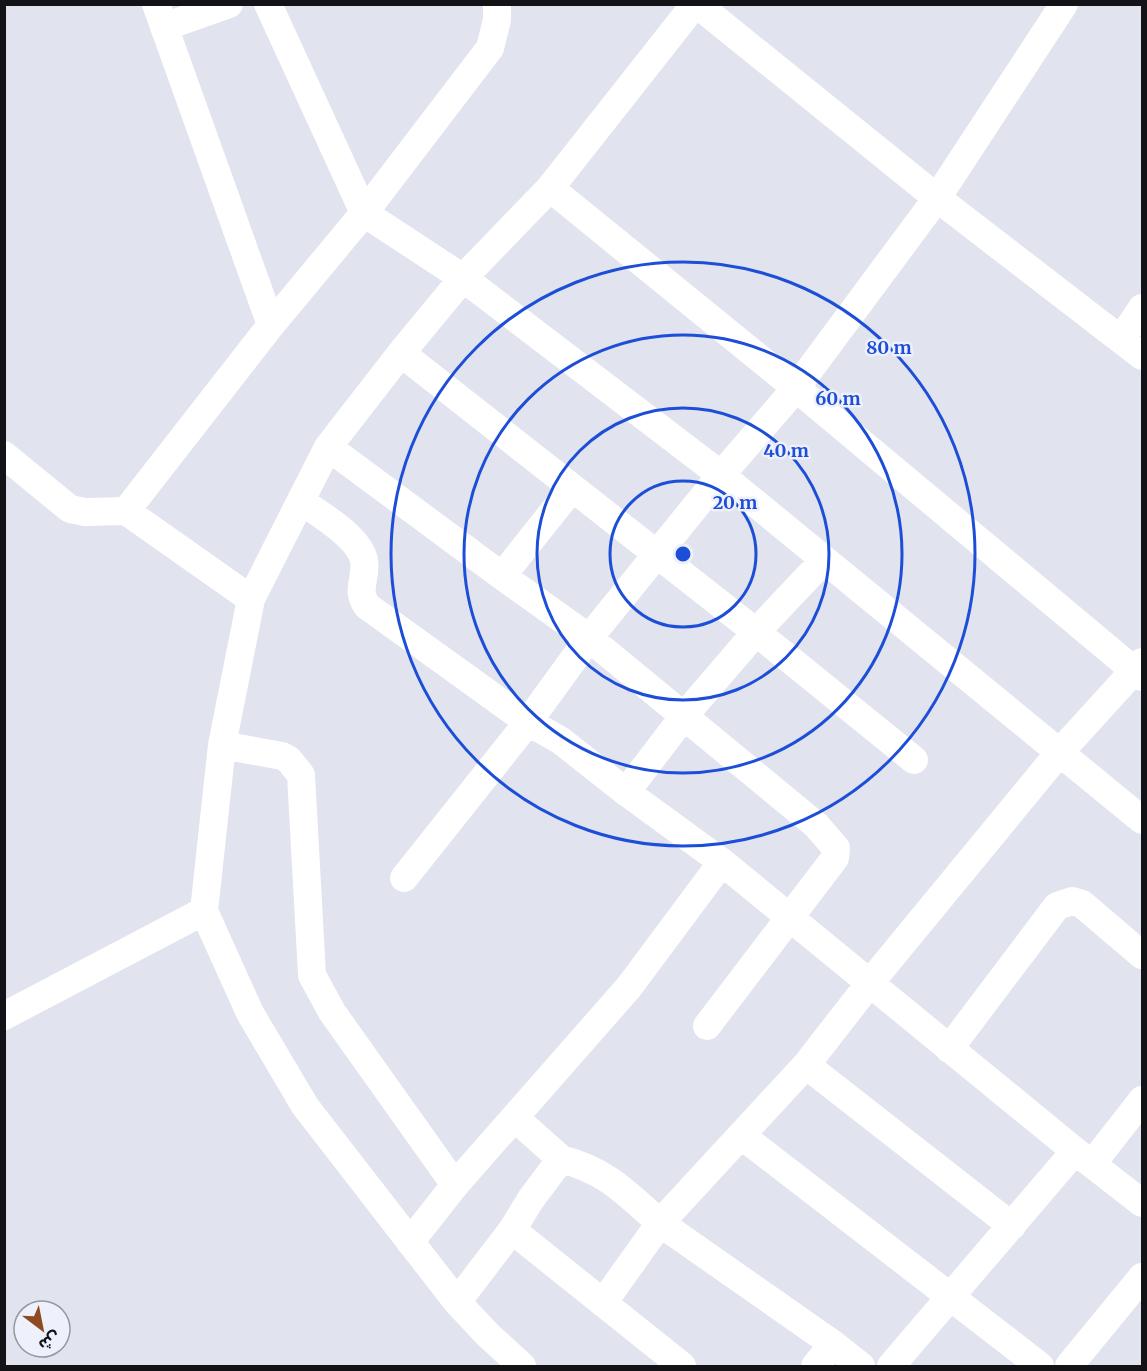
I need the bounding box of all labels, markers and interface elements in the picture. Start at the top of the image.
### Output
text: 80 m [866,336,912,359]
text: 60 m [815,387,861,410]
text: 40 m [763,439,809,462]
text: 20 m [713,491,757,514]
centre of rings [673,544,693,564]
north arrow [12,1299,72,1359]
text: ش [35,1327,65,1356]

